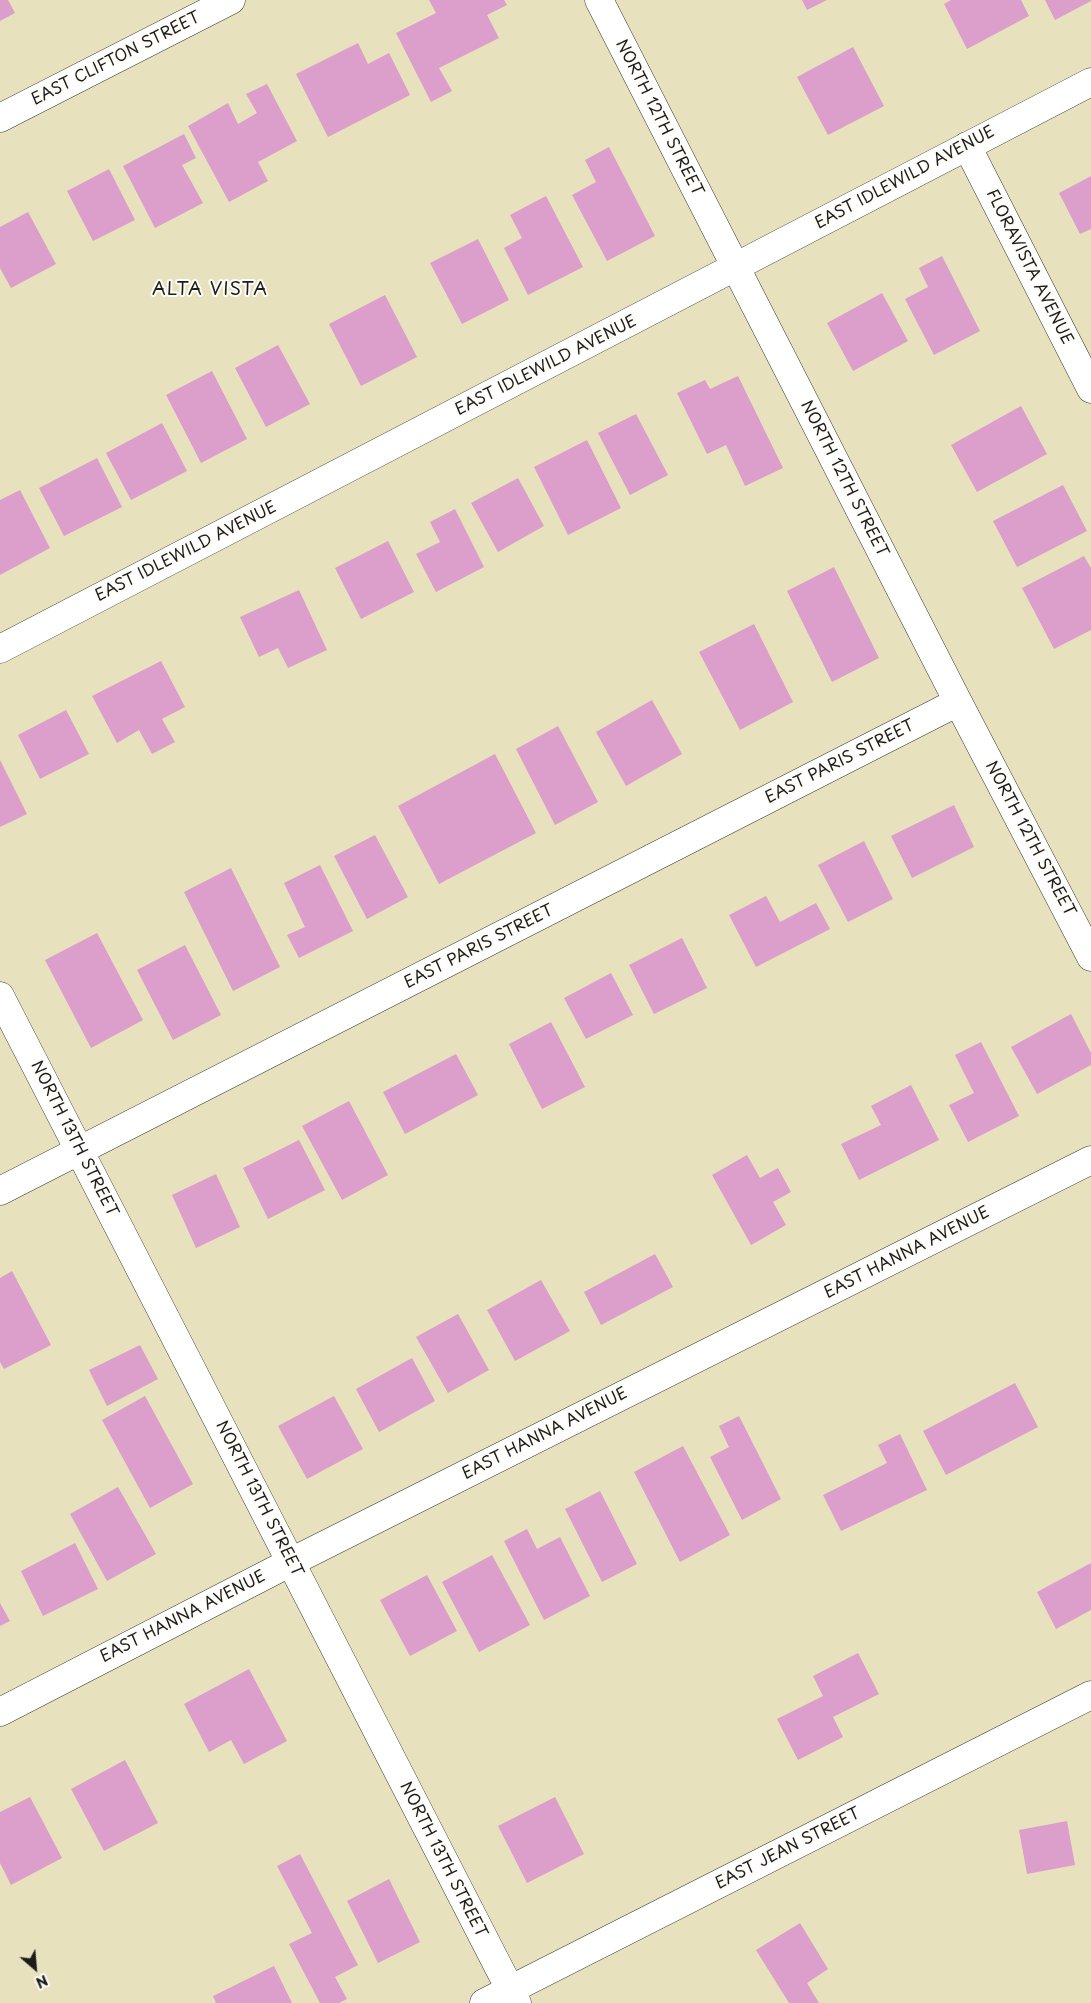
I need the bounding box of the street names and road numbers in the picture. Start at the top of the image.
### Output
street label: EAST CLIFTON STREET [28,8,204,110]
street label: NORTH 12TH STREET [611,37,707,199]
street label: EAST IDLEWILD AVENUE [812,122,998,234]
street label: FLORAVISTA AVENUE [982,186,1076,348]
street label: EAST IDLEWILD AVENUE [452,312,640,420]
street label: NORTH 12TH STREET [796,398,892,560]
street label: EAST IDLEWILD AVENUE [92,498,280,606]
street label: EAST PARIS STREET [762,716,918,808]
street label: NORTH 12TH STREET [981,758,1079,920]
street label: EAST PARIS STREET [401,901,557,993]
street label: NORTH 13TH STREET [26,1058,122,1220]
street label: EAST HANNA AVENUE [821,1203,993,1303]
street label: EAST HANNA AVENUE [459,1384,631,1484]
street label: NORTH 13TH STREET [211,1418,307,1580]
street label: EAST HANNA AVENUE [97,1567,269,1667]
street label: NORTH 13TH STREET [395,1779,491,1941]
street label: EAST JEAN STREET [712,1804,864,1894]

